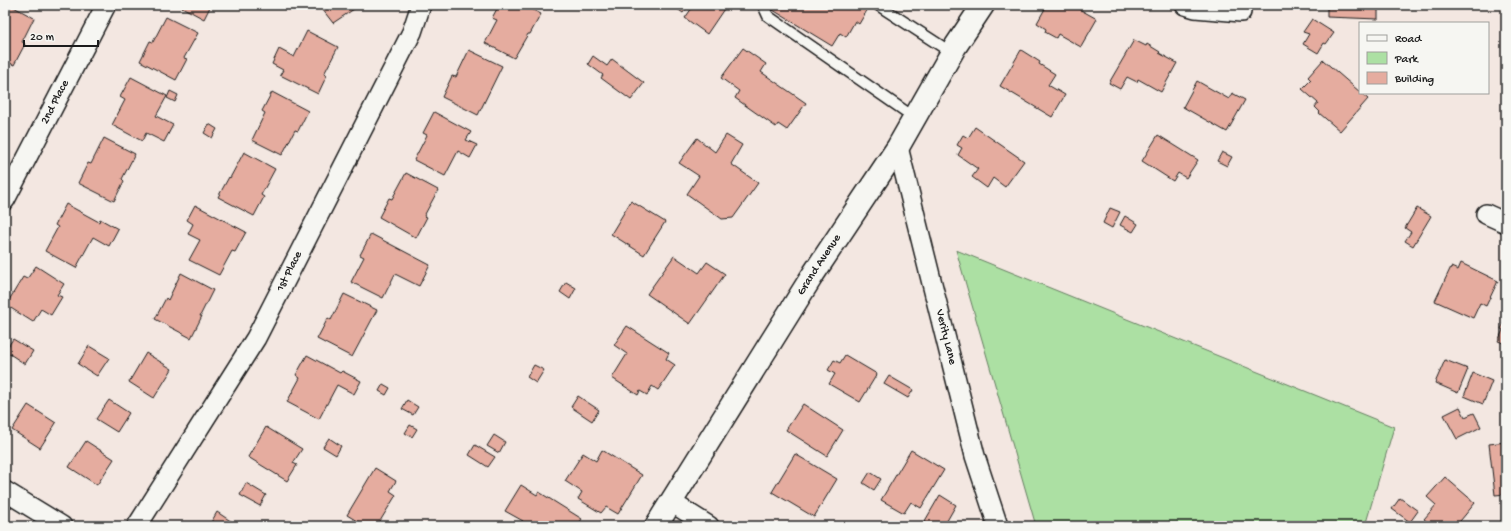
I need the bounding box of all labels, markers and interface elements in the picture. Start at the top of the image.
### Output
scale bar [24,22,98,48]
legend [1359,22,1489,94]
text: 20 m [30,31,55,45]
text: Road [1395,33,1422,47]
text: Park [1394,53,1420,67]
text: Building [1394,73,1434,87]
street label: 2nd Place [38,77,73,127]
street label: Grand Avenue [795,231,845,298]
street label: 1st Place [273,248,306,295]
street label: Verity Lane [932,307,959,367]

